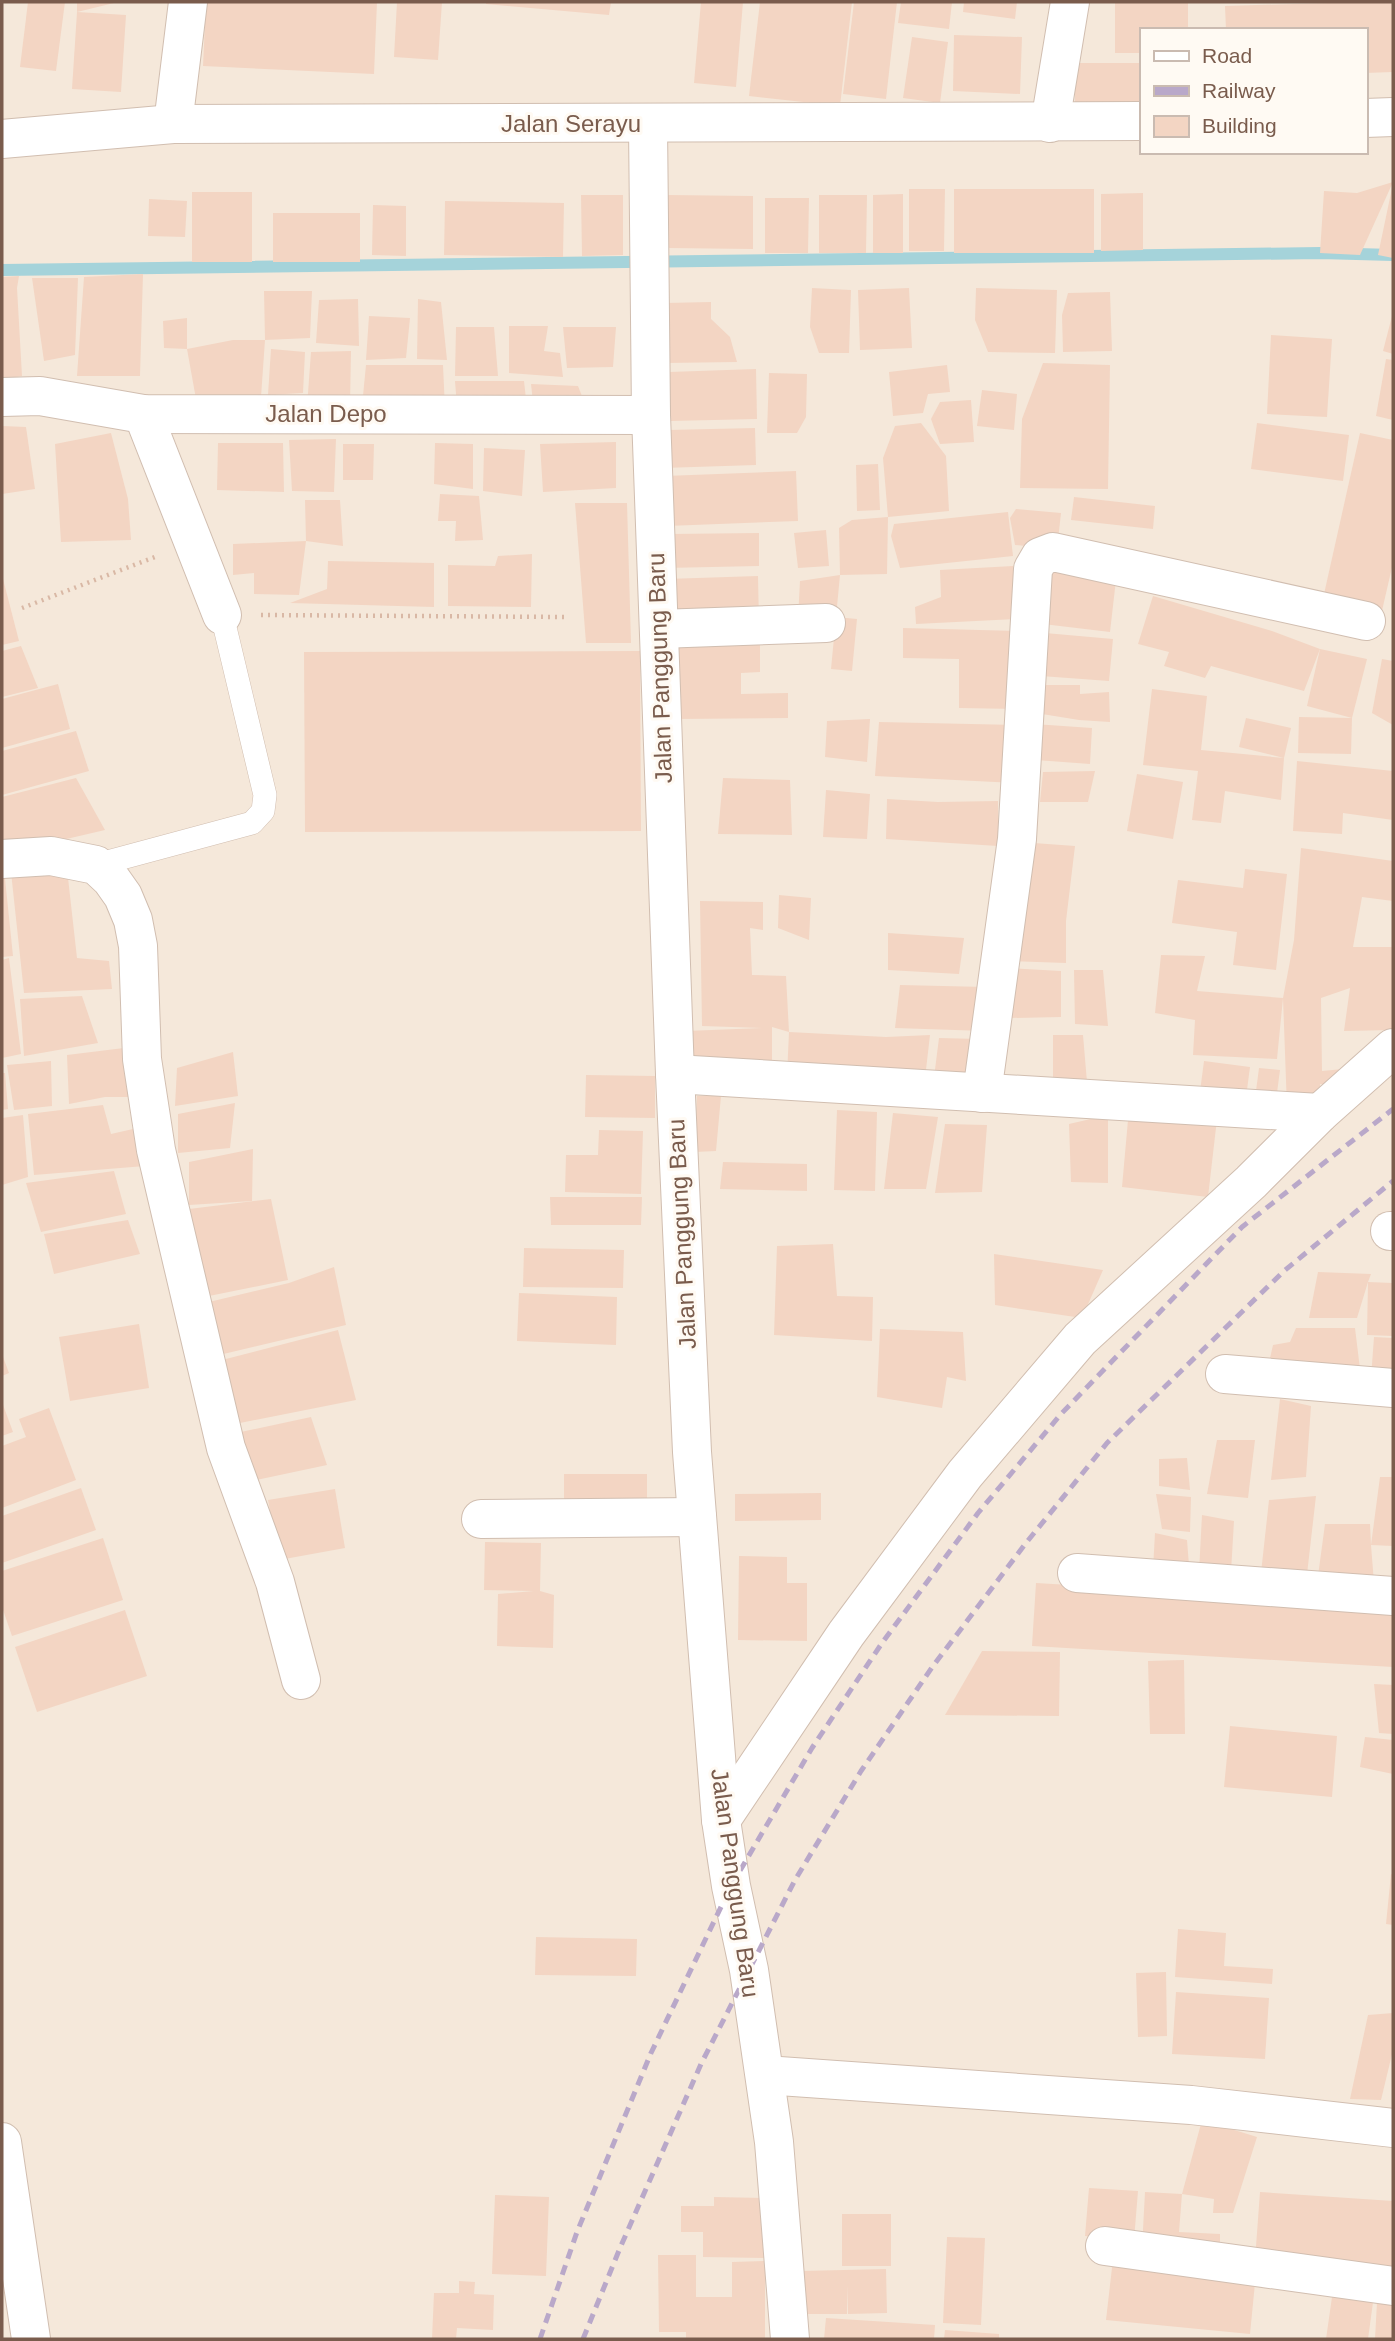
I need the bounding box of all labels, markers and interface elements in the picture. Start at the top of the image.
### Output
legend [1140,28,1367,154]
text: Road [1202,44,1252,67]
text: Railway [1202,79,1276,102]
street label: Jalan Serayu [501,110,641,137]
text: Building [1202,114,1277,137]
street label: Jalan Depo [265,400,387,427]
street label: Jalan Panggung Baru [642,552,677,784]
street label: Jalan Panggung Baru [662,1118,701,1350]
street label: Jalan Panggung Baru [706,1767,765,1999]

